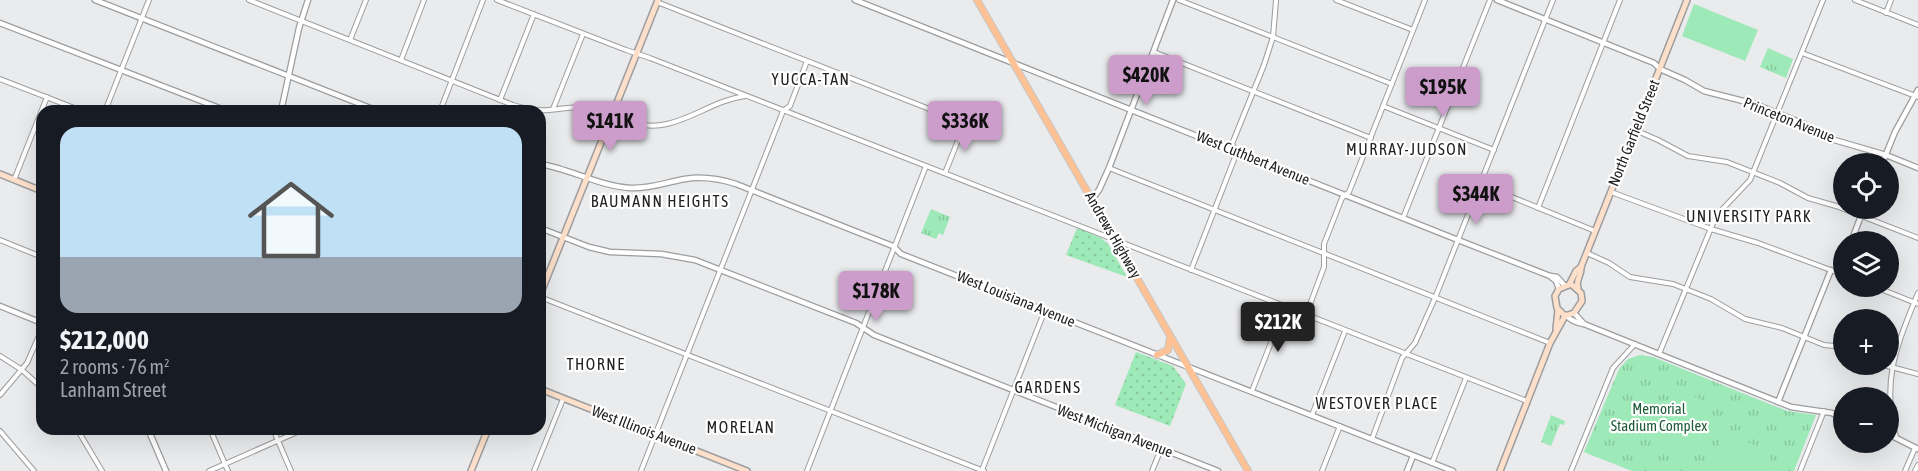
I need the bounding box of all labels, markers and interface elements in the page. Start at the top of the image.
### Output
pin: $420K [1104,55,1188,106]
text: $420K [1123,63,1169,86]
pin: $195K [1401,67,1485,118]
district label: YUCCA-TAN [772,70,850,88]
text: $195K [1420,75,1466,98]
street label: North Garfield Street [1604,77,1663,189]
street label: Princeton Avenue [1741,93,1837,146]
pin: $141K [568,101,652,152]
pin: $336K [923,101,1007,152]
text: $141K [587,109,633,132]
text: $336K [942,109,988,132]
street label: West Cuthbert Avenue [1194,127,1312,188]
district label: MURRAY-JUDSON [1346,140,1468,158]
map controls [1833,153,1899,453]
button: locate [1833,153,1899,219]
icon: home [237,166,345,274]
pin: $344K [1434,174,1518,225]
text: $344K [1453,182,1499,205]
street label: Andrews Highway [1082,189,1145,281]
district label: BAUMANN HEIGHTS [591,192,729,210]
district label: UNIVERSITY PARK [1686,207,1812,225]
button: layers [1833,231,1899,297]
street label: West Louisiana Avenue [955,267,1078,330]
pin: $178K [834,271,918,322]
text: $178K [853,279,899,302]
pin: $212K [1236,302,1320,353]
button: + [1833,309,1899,375]
text: $212K [1255,310,1301,333]
text: $212,000 [60,325,149,355]
text: 2 rooms · 76 m² [60,355,170,378]
district label: THORNE [567,355,625,373]
text: Lanham Street [60,378,167,401]
district label: GARDENS [1015,378,1081,396]
button: − [1833,387,1899,453]
district label: WESTOVER PLACE [1316,394,1438,412]
park label: Memorial Stadium Complex [1611,400,1707,434]
street label: West Michigan Avenue [1055,401,1176,461]
street label: West Illinois Avenue [589,402,699,457]
district label: MORELAN [707,418,775,436]

